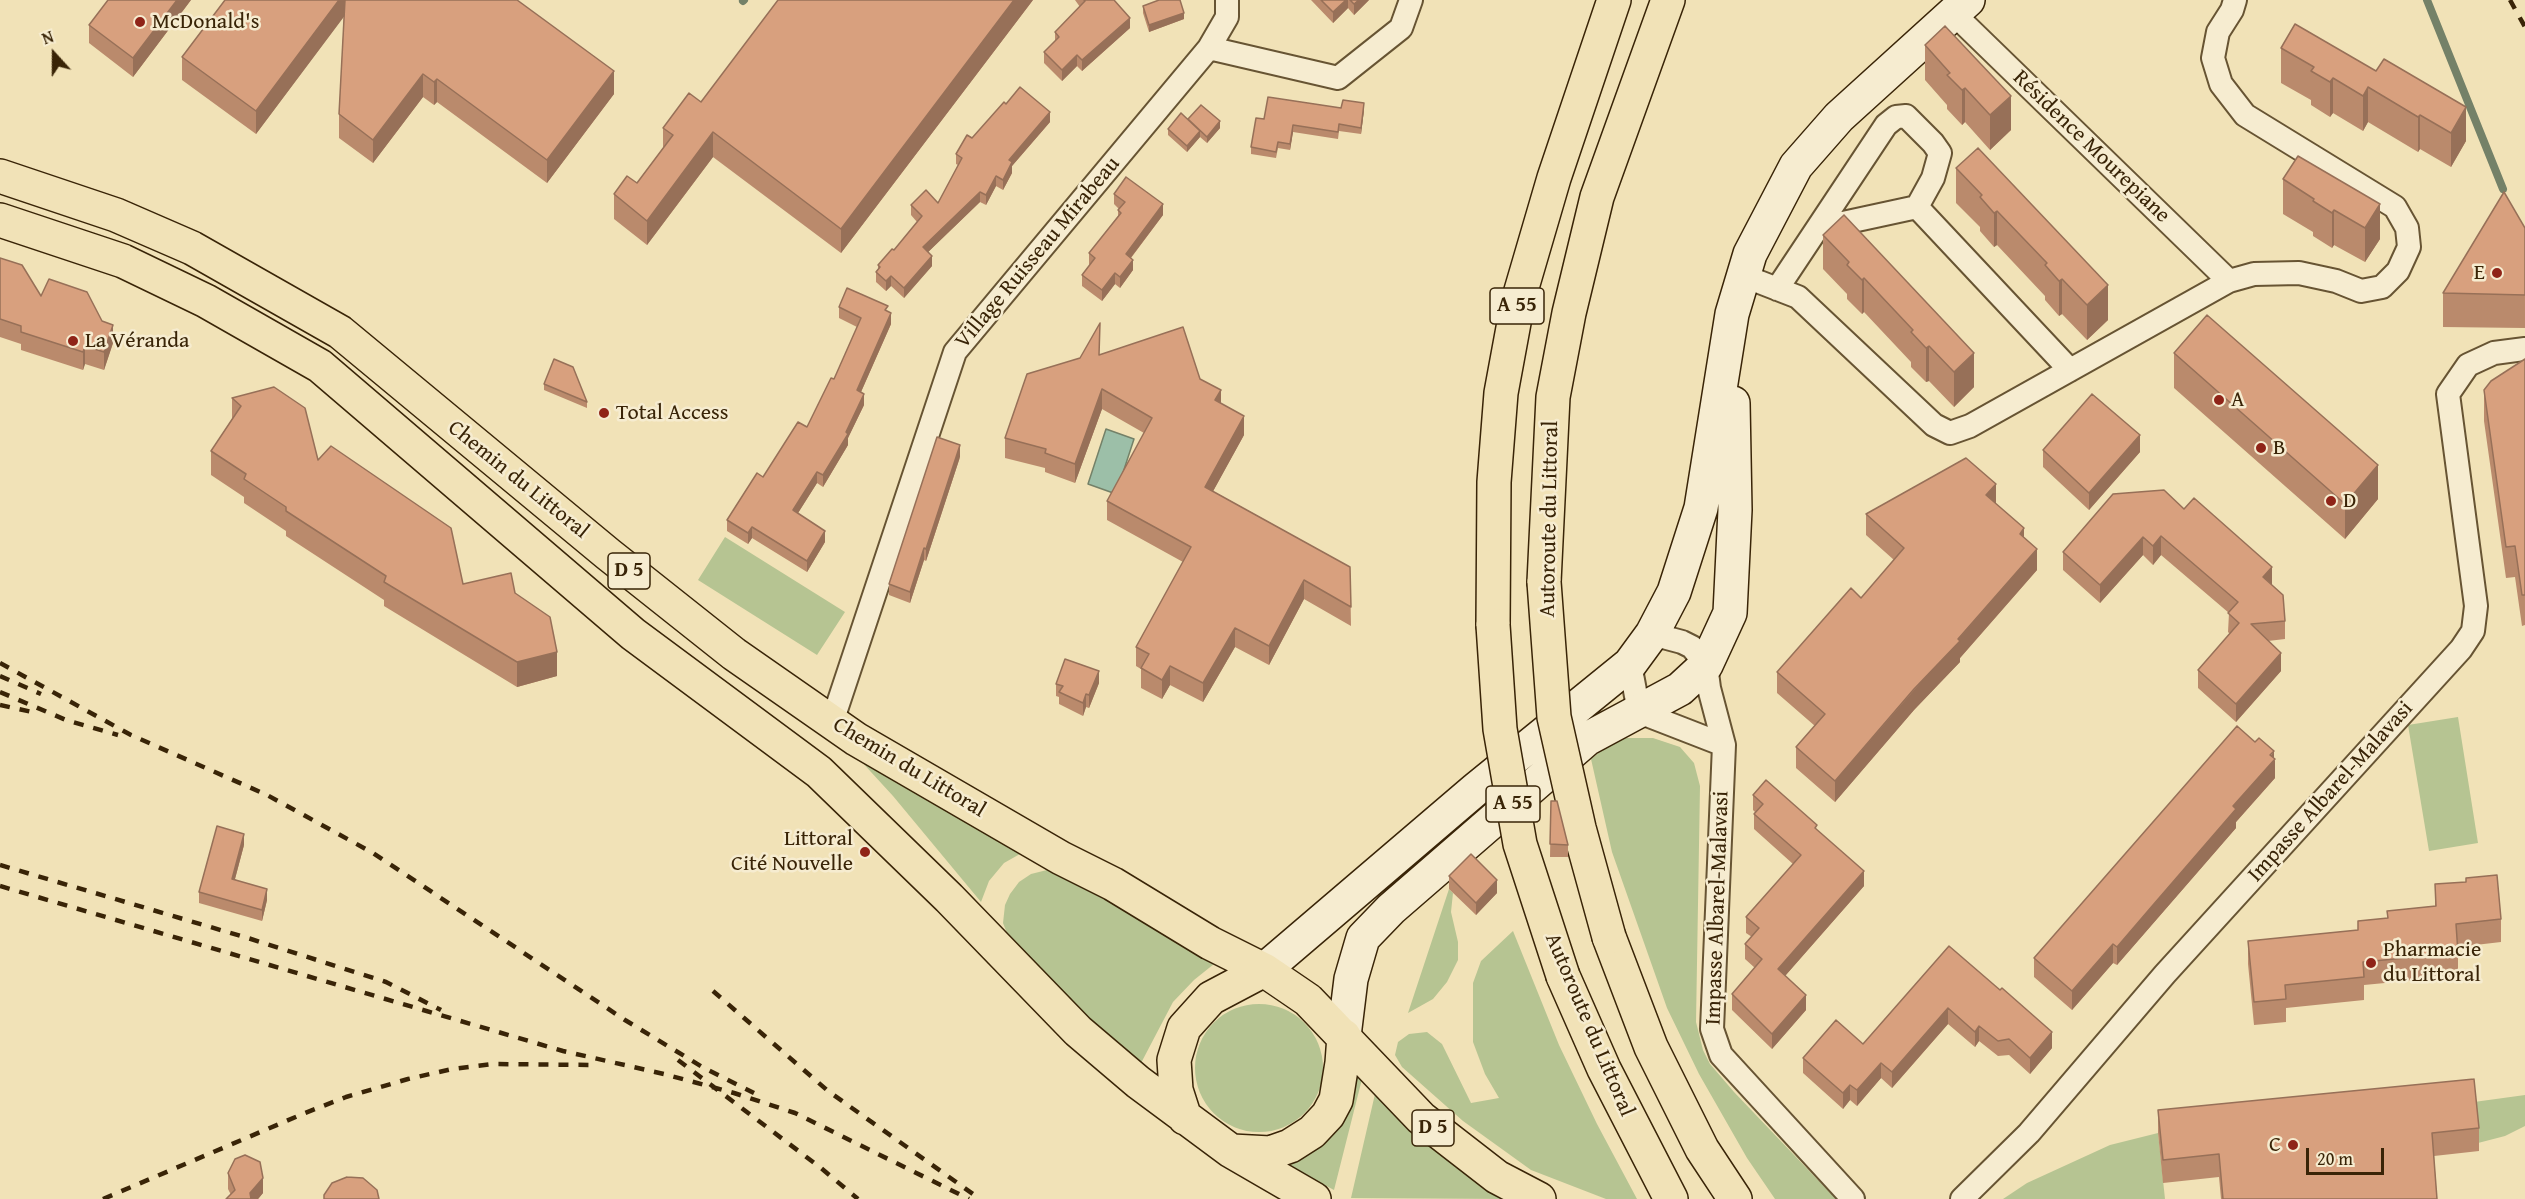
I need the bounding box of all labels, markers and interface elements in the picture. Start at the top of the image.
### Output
place label: McDonald's [152,9,259,35]
marker: McDonald's [133,15,147,29]
north arrow [24,24,84,84]
text: N [38,24,57,50]
street label: Résidence Mourepiane [2007,65,2175,229]
street label: Village Ruisseau Mirabeau [950,152,1126,354]
place label: E [2474,260,2485,286]
marker: E [2490,266,2504,280]
road number: A 55 [1490,288,1544,324]
place label: La Véranda [85,328,189,354]
marker: La Véranda [66,334,80,348]
place label: A [2231,387,2244,413]
marker: A [2212,393,2226,407]
place label: Total Access [616,400,729,426]
marker: Total Access [597,406,611,420]
street label: Chemin du Littoral [442,415,594,545]
street label: Autoroute du Littoral [1535,420,1565,618]
place label: B [2273,435,2285,461]
marker: B [2254,441,2268,455]
place label: D [2343,488,2356,514]
marker: D [2324,494,2338,508]
road number: D 5 [608,553,650,589]
street label: Impasse Albarel-Malavasi [2243,696,2419,888]
street label: Chemin du Littoral [828,712,990,824]
road number: A 55 [1486,786,1540,822]
street label: Impasse Albarel-Malavasi [1701,790,1735,1026]
place label: Littoral Cité Nouvelle [731,826,853,878]
marker: Littoral Cité Nouvelle [858,845,872,859]
street label: Autoroute du Littoral [1538,929,1640,1121]
place label: Pharmacie du Littoral [2383,937,2481,988]
marker: Pharmacie du Littoral [2364,956,2378,970]
road number: D 5 [1412,1110,1454,1146]
place label: C [2269,1132,2281,1158]
scale bar [2309,1136,2387,1174]
marker: C [2286,1138,2300,1152]
text: 20 m [2317,1145,2353,1172]

